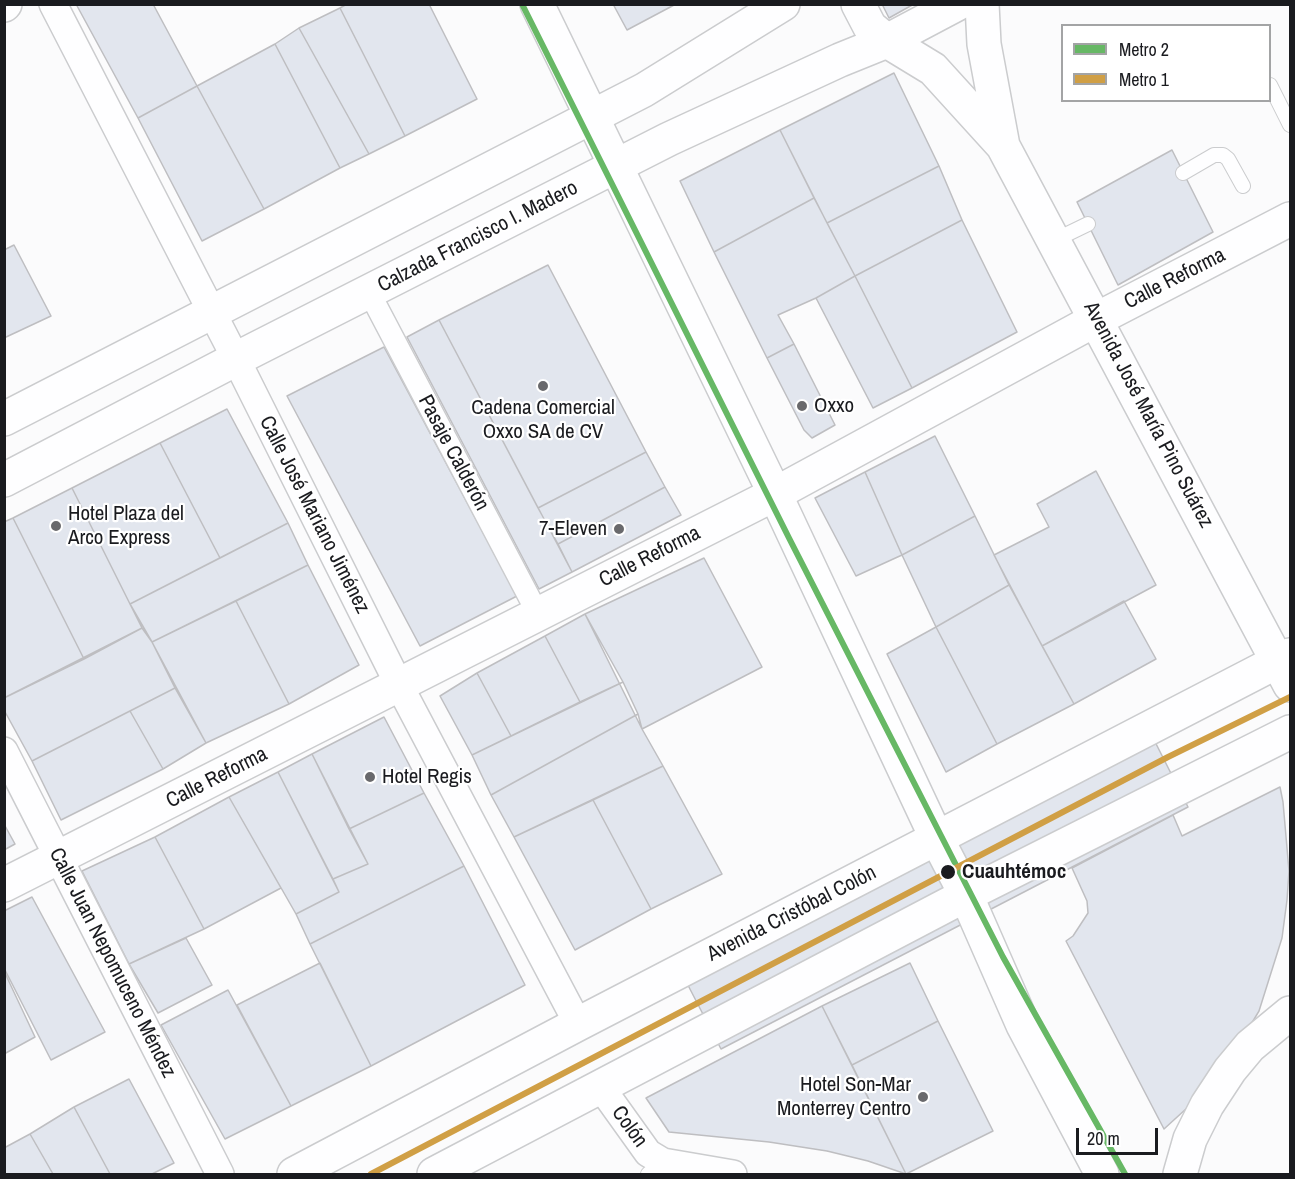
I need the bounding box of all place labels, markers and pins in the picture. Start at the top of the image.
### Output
marker: Cadena Comercial Oxxo SA de CV [536,379,550,393]
place label: Oxxo [814,393,854,419]
place label: Cadena Comercial Oxxo SA de CV [471,395,615,445]
marker: Oxxo [795,399,809,413]
place label: Hotel Plaza del Arco Express [68,501,184,551]
place label: 7-Eleven [539,516,607,542]
marker: Hotel Plaza del Arco Express [49,519,63,533]
marker: 7-Eleven [612,522,626,536]
place label: Hotel Regis [382,764,472,790]
marker: Hotel Regis [363,770,377,784]
place label: Cuauhtémoc [962,859,1066,885]
marker: Cuauhtémoc [939,863,957,881]
place label: Hotel Son-Mar Monterrey Centro [777,1072,911,1122]
marker: Hotel Son-Mar Monterrey Centro [916,1090,930,1104]

